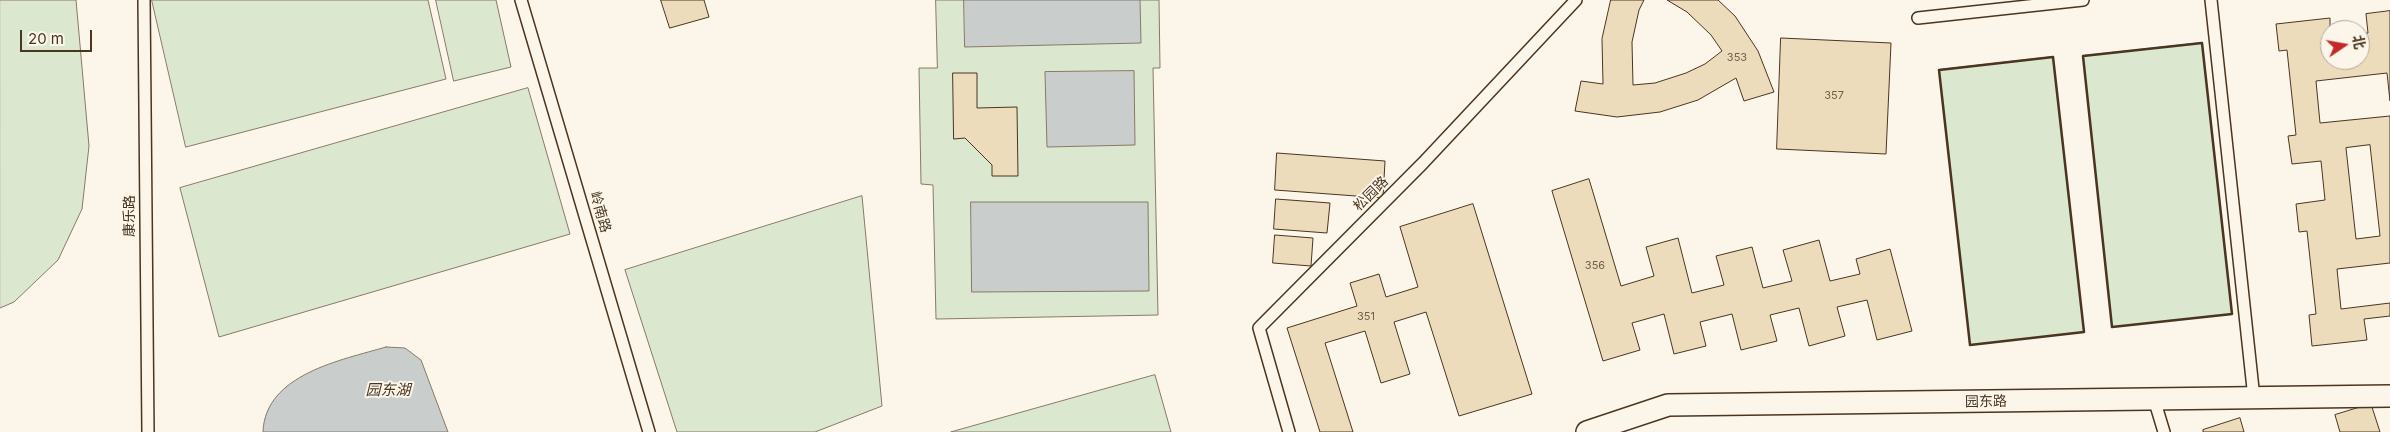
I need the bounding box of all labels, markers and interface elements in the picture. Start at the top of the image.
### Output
scale bar [22,20,95,52]
north arrow [2320,20,2370,70]
text: 20 m [28,29,64,48]
text: 北 [2349,33,2369,51]
house number: 353 [1727,51,1747,65]
house number: 357 [1824,89,1844,103]
street label: 松园路 [1350,173,1392,215]
street label: 岭南路 [586,189,614,235]
street label: 康乐路 [122,195,138,237]
house number: 356 [1585,259,1605,273]
house number: 351 [1357,310,1375,324]
water label: 园东湖 [366,381,410,399]
street label: 园东路 [1965,393,2007,411]

